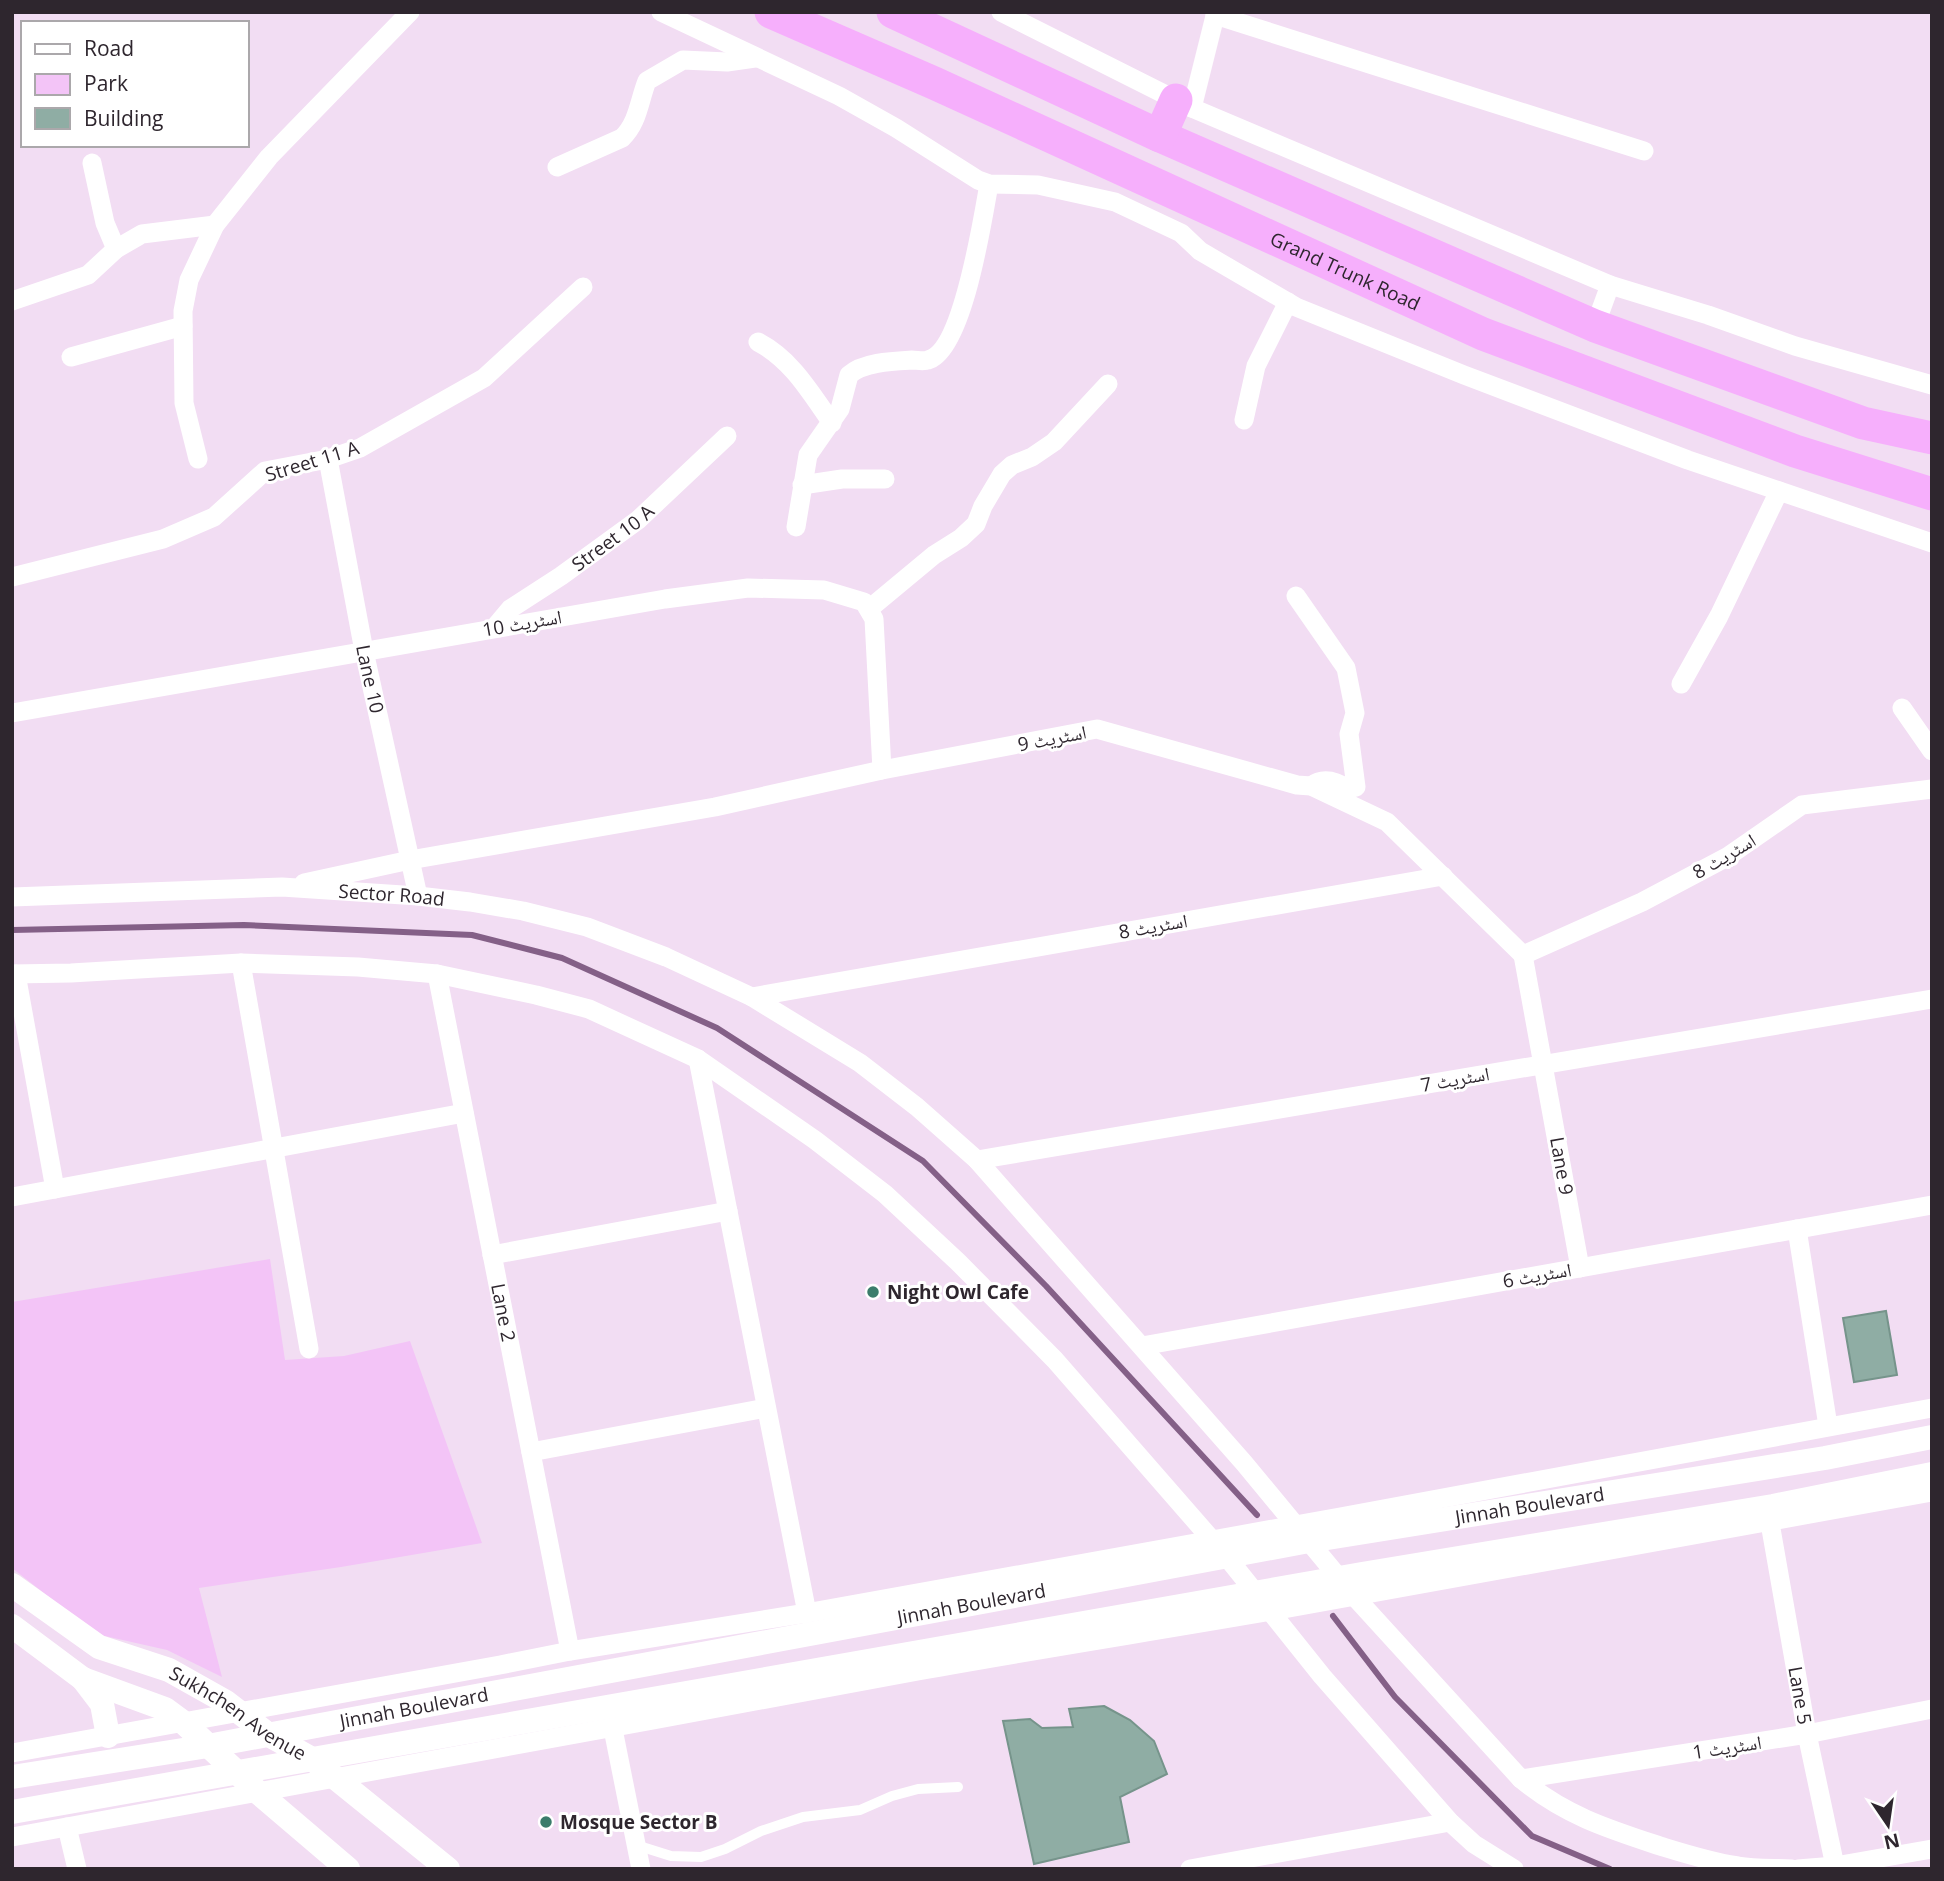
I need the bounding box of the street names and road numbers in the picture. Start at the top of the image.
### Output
street label: Grand Trunk Road [1266,225,1424,317]
street label: Street 11 A [262,434,362,488]
street label: Street 10 A [566,498,660,577]
street label: اسٹریٹ 10 [480,603,564,643]
street label: Lane 10 [350,643,390,716]
street label: اسٹریٹ 9 [1015,719,1089,757]
street label: اسٹریٹ 8 [1688,827,1760,885]
street label: Sector Road [338,878,446,912]
street label: اسٹریٹ 8 [1117,907,1189,945]
street label: اسٹریٹ 7 [1419,1060,1491,1098]
street label: Lane 9 [1544,1135,1580,1197]
street label: اسٹریٹ 6 [1501,1256,1573,1294]
street label: Lane 2 [485,1281,522,1344]
street label: Jinnah Boulevard [1451,1481,1606,1531]
street label: Jinnah Boulevard [893,1577,1048,1631]
street label: Sukhchen Avenue [165,1660,311,1766]
street label: Lane 5 [1782,1664,1818,1726]
street label: Jinnah Boulevard [336,1681,490,1735]
street label: اسٹریٹ 1 [1691,1729,1763,1765]

